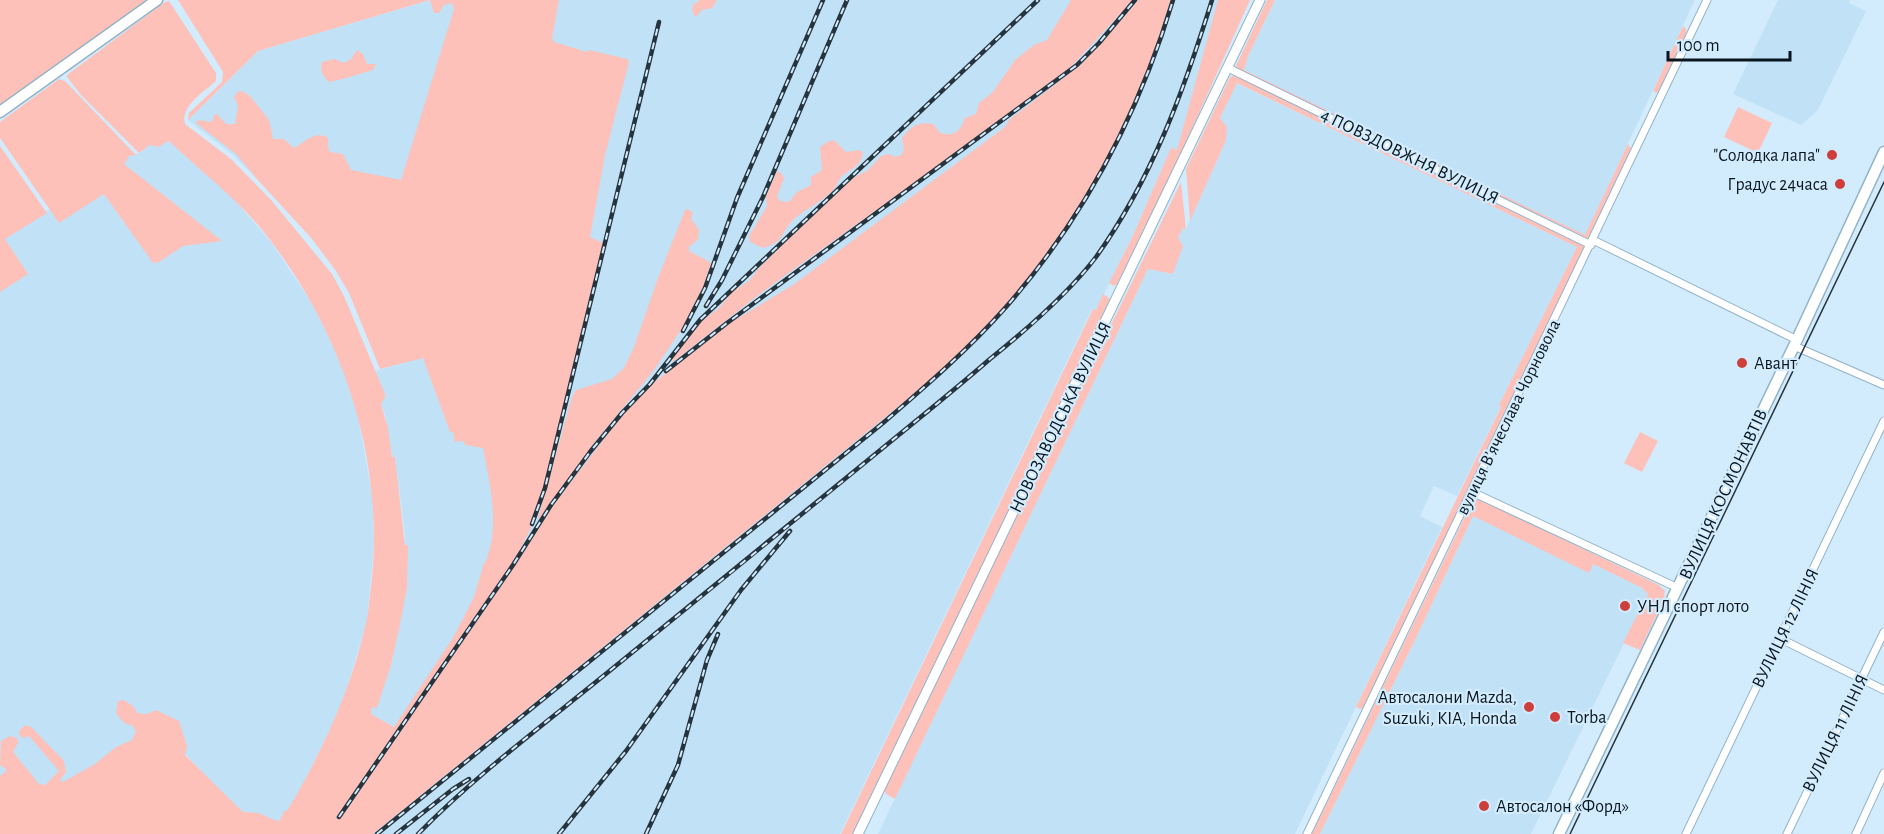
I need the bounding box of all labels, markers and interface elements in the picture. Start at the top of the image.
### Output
scale bar [1668,24,1790,62]
text: 100 m [1677,37,1720,55]
street label: 4 ПОВЗДОВЖНЯ ВУЛИЦЯ [1318,106,1501,208]
place label: "Солодка лапа" [1713,147,1820,165]
marker: "Солодка лапа" [1825,148,1839,162]
place label: Градус 24часа [1727,176,1828,194]
marker: Градус 24часа [1833,177,1847,191]
street label: вулиця Вʼячеслава Чорновола [1454,317,1564,518]
street label: НОВОЗАВОДСЬКА ВУЛИЦЯ [1007,319,1115,516]
place label: Авант [1754,355,1797,373]
marker: Авант [1735,356,1749,370]
street label: ВУЛИЦЯ КОСМОНАВТІВ [1677,407,1771,582]
street label: ВУЛИЦЯ 12 ЛІНІЯ [1749,566,1823,691]
place label: УНЛ спорт лото [1637,598,1749,616]
marker: УНЛ спорт лото [1618,599,1632,613]
street label: ВУЛИЦЯ 11 ЛІНІЯ [1800,672,1872,795]
place label: Автосалони Mazda, Suzuki, KIA, Honda [1378,689,1517,728]
marker: Автосалони Mazda, Suzuki, KIA, Honda [1522,700,1536,714]
place label: Torba [1567,709,1607,727]
marker: Torba [1548,710,1562,724]
place label: Автосалон «Форд» [1496,798,1629,816]
marker: Автосалон «Форд» [1477,799,1491,813]

